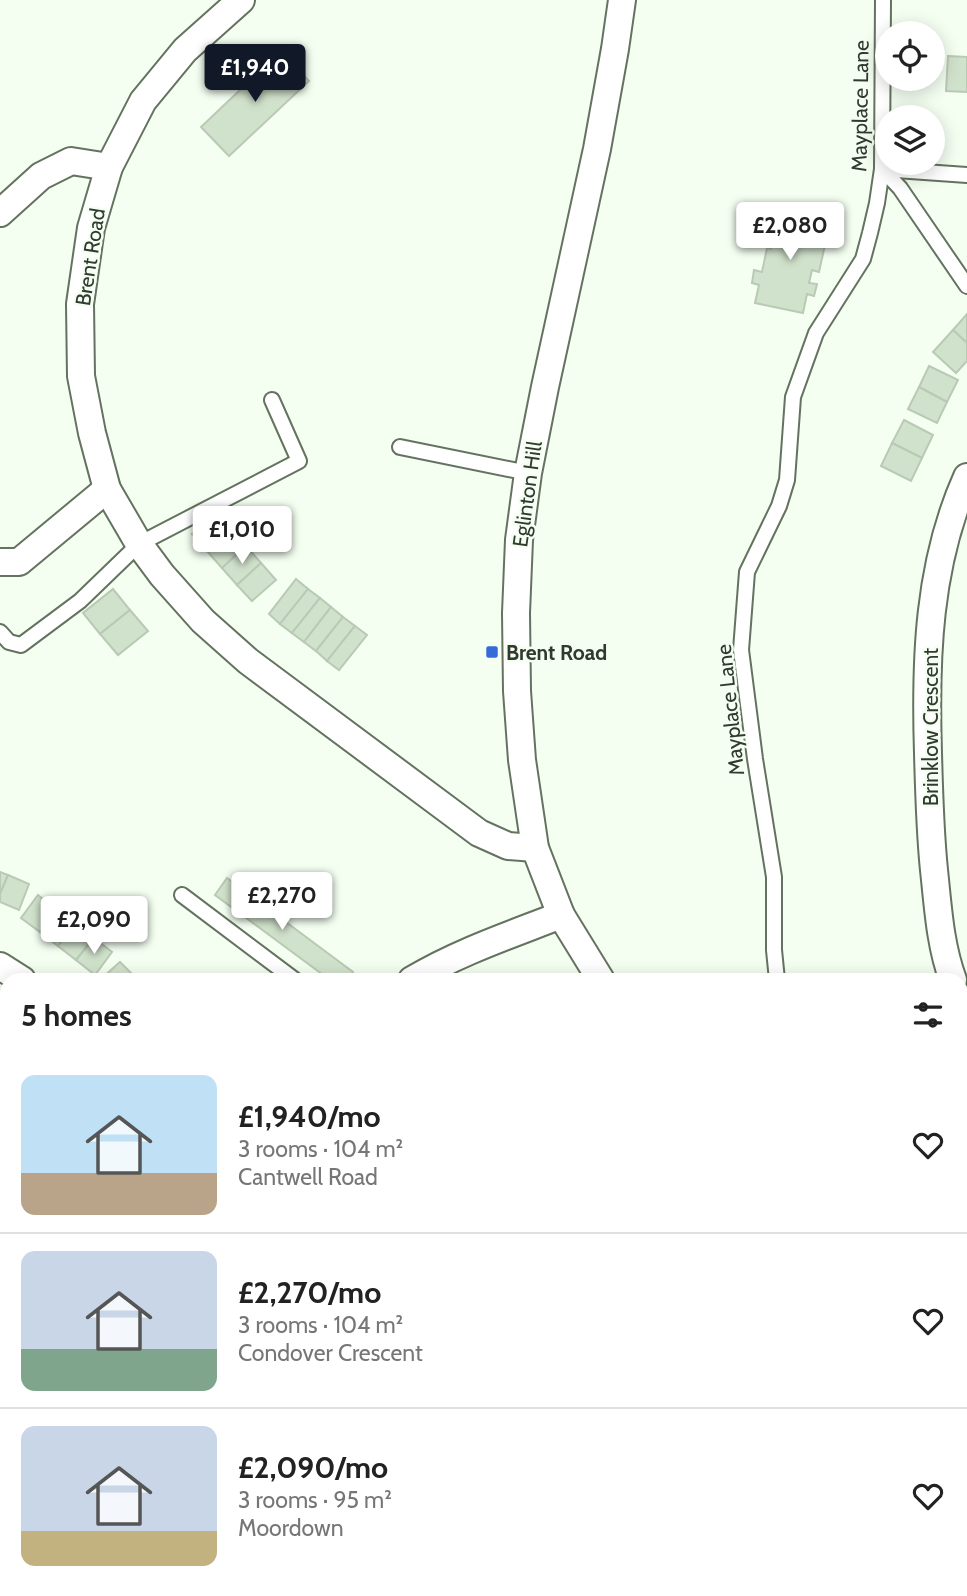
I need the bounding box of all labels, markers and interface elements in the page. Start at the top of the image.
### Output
map controls [875,21,945,175]
button: locate [875,21,945,91]
street label: Mayplace Lane [846,40,874,172]
pin: £1,940 [198,44,312,104]
text: £1,940 [221,53,289,81]
button: layers [875,105,945,175]
pin: £2,080 [733,202,847,262]
street label: Brent Road [70,206,110,308]
text: £2,080 [752,211,828,239]
street label: Eglinton Hill [507,439,547,549]
pin: £1,010 [185,506,299,566]
text: £1,010 [209,515,275,543]
place label: Brent Road [506,640,607,665]
street label: Mayplace Lane [711,643,749,777]
marker: Brent Road [484,644,500,660]
street label: Brinklow Crescent [918,648,943,806]
pin: £2,270 [225,872,339,932]
text: £2,270 [247,881,317,909]
pin: £2,090 [37,897,151,956]
text: £2,090 [57,905,131,933]
icon: filters [909,996,947,1034]
text: 5 homes [21,997,132,1034]
text: £1,940/mo [238,1098,381,1135]
icon: home [77,1103,161,1187]
icon: heart [909,1126,947,1164]
text: 3 rooms · 104 m² [238,1135,403,1163]
text: Cantwell Road [238,1163,378,1191]
text: £2,270/mo [238,1274,381,1311]
icon: home [77,1279,161,1363]
icon: heart [909,1302,947,1340]
text: 3 rooms · 104 m² [238,1311,403,1339]
text: Condover Crescent [238,1339,423,1367]
text: £2,090/mo [238,1449,388,1486]
icon: home [77,1454,161,1538]
icon: heart [909,1477,947,1515]
text: 3 rooms · 95 m² [238,1486,392,1514]
text: Moordown [238,1514,344,1542]

